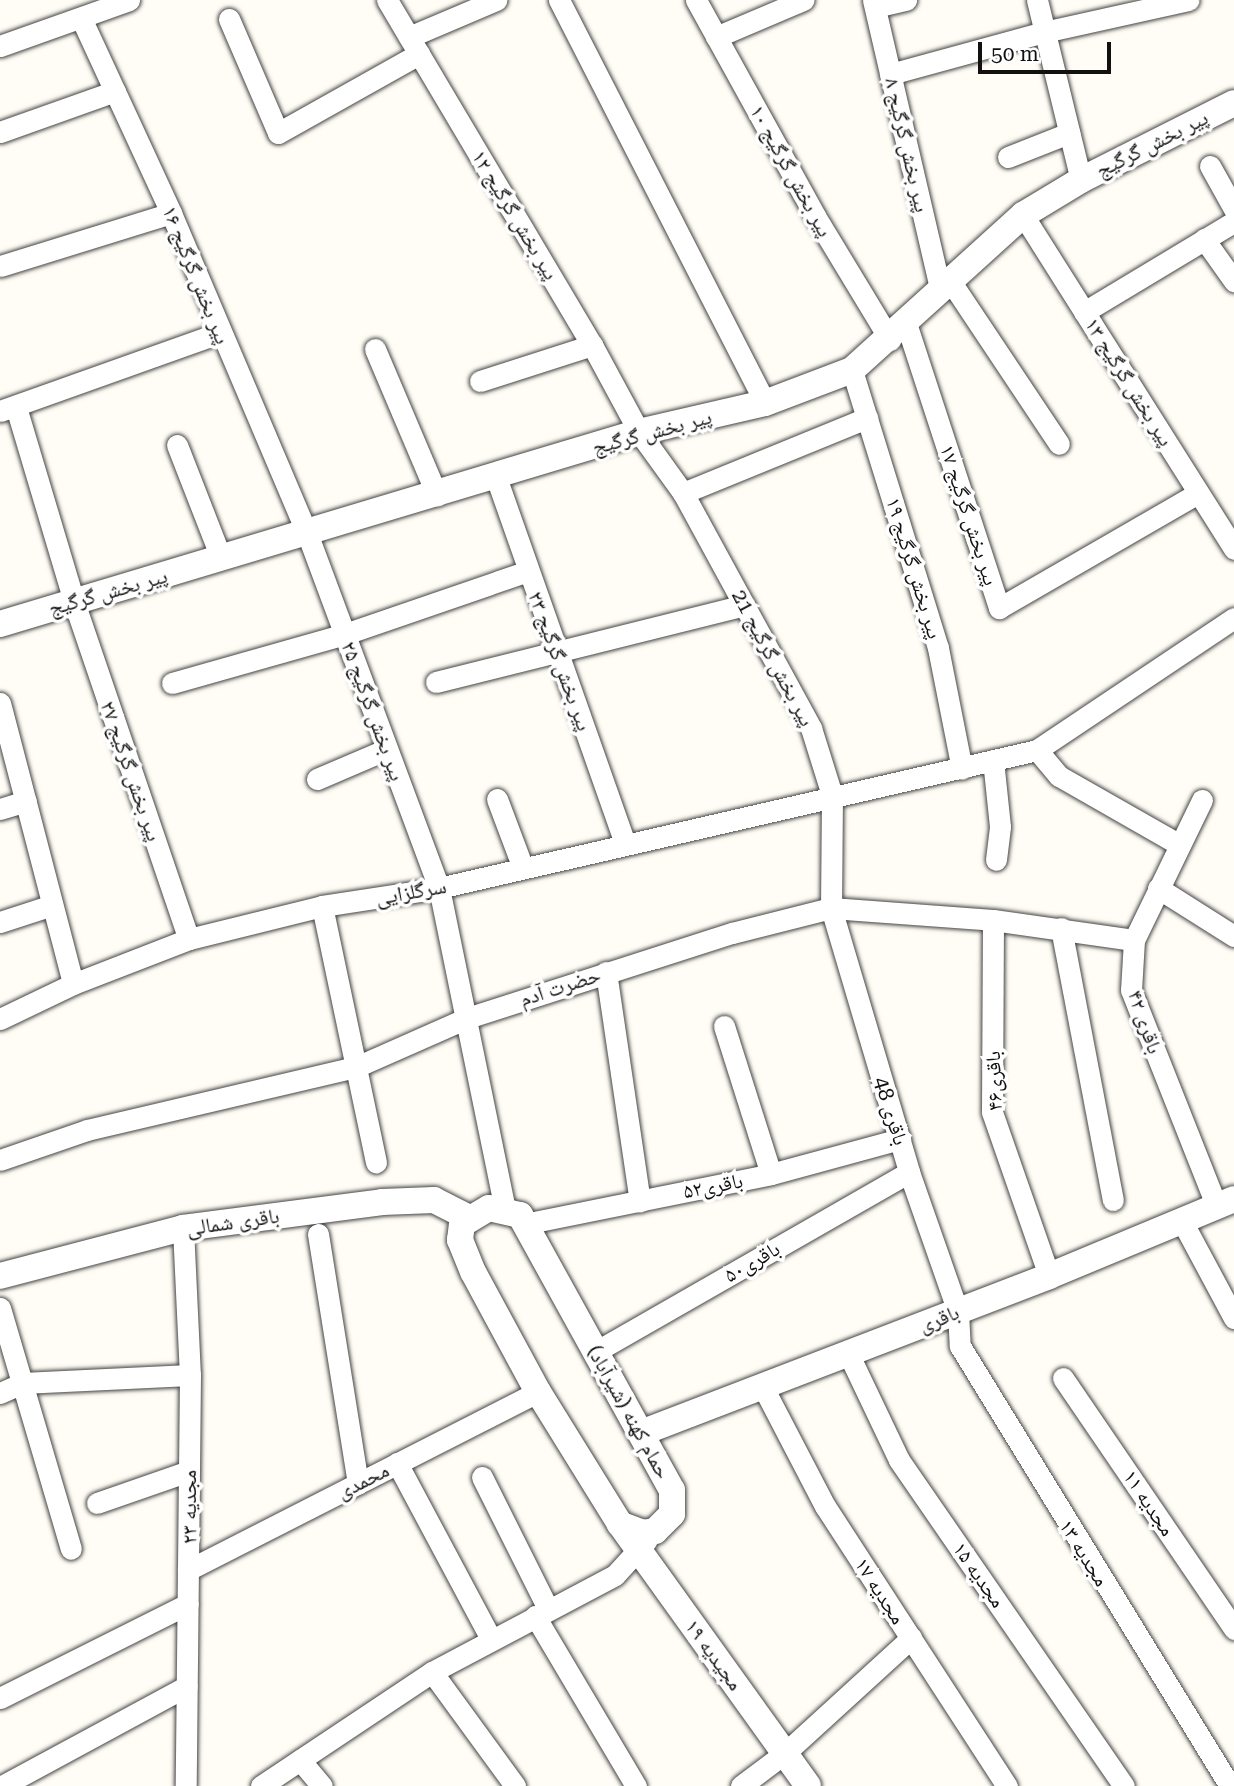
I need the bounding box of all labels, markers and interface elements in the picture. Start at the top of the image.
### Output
scale bar [982,28,1115,72]
text: 50 m [991,42,1039,66]
street label: پیر بخش گرگیج ۸ [879,75,935,215]
street label: پیر بخش گرگیج ۱۰ [744,101,838,241]
street label: پیر بخش گرگیج [1092,105,1212,183]
street label: پیر بخش گرگیج ۱۲ [466,146,564,284]
street label: پیر بخش گرگیج ۱۶ [157,202,235,348]
street label: پیر بخش گرگیج ۱۳ [1079,313,1179,451]
street label: پیر بخش گرگیج [590,404,714,460]
street label: پیر بخش گرگیج ۱۷ [934,441,1004,589]
street label: پیر بخش گرگیج ۱۹ [881,494,947,642]
street label: پیر بخش گرگیج [46,563,170,621]
street label: پیر بخش گرگیج 21 [726,585,820,731]
street label: پیر بخش گرگیج ۲۳ [523,588,597,734]
street label: پیر بخش گرگیج ۲۵ [336,638,410,784]
street label: پیر بخش گرگیج ۲۷ [95,698,167,844]
street label: سرگلزایی [374,873,448,911]
street label: حضرت آدم [516,962,604,1012]
street label: باقری ۴۲ [1122,987,1168,1057]
street label: باقری۴۶ [980,1050,1008,1112]
street label: باقری 48 [869,1074,913,1148]
street label: باقری۵۲ [681,1168,745,1204]
street label: باقری شمالی [185,1203,281,1241]
street label: باقری۵۰ [720,1236,784,1288]
street label: باقری [915,1300,963,1338]
street label: حمام کهنه (شیرآباد) [582,1341,676,1483]
street label: محمدی [333,1457,393,1505]
street label: مجدیه ۱۱ [1118,1465,1180,1541]
street label: مجدیه ۲۳ [176,1470,202,1544]
street label: مجدیه ۱۳ [1054,1515,1114,1591]
street label: مجدیه ۱۵ [947,1537,1011,1613]
street label: مجدیه ۱۷ [849,1553,911,1629]
street label: مجیدیه ۱۹ [680,1614,748,1696]

